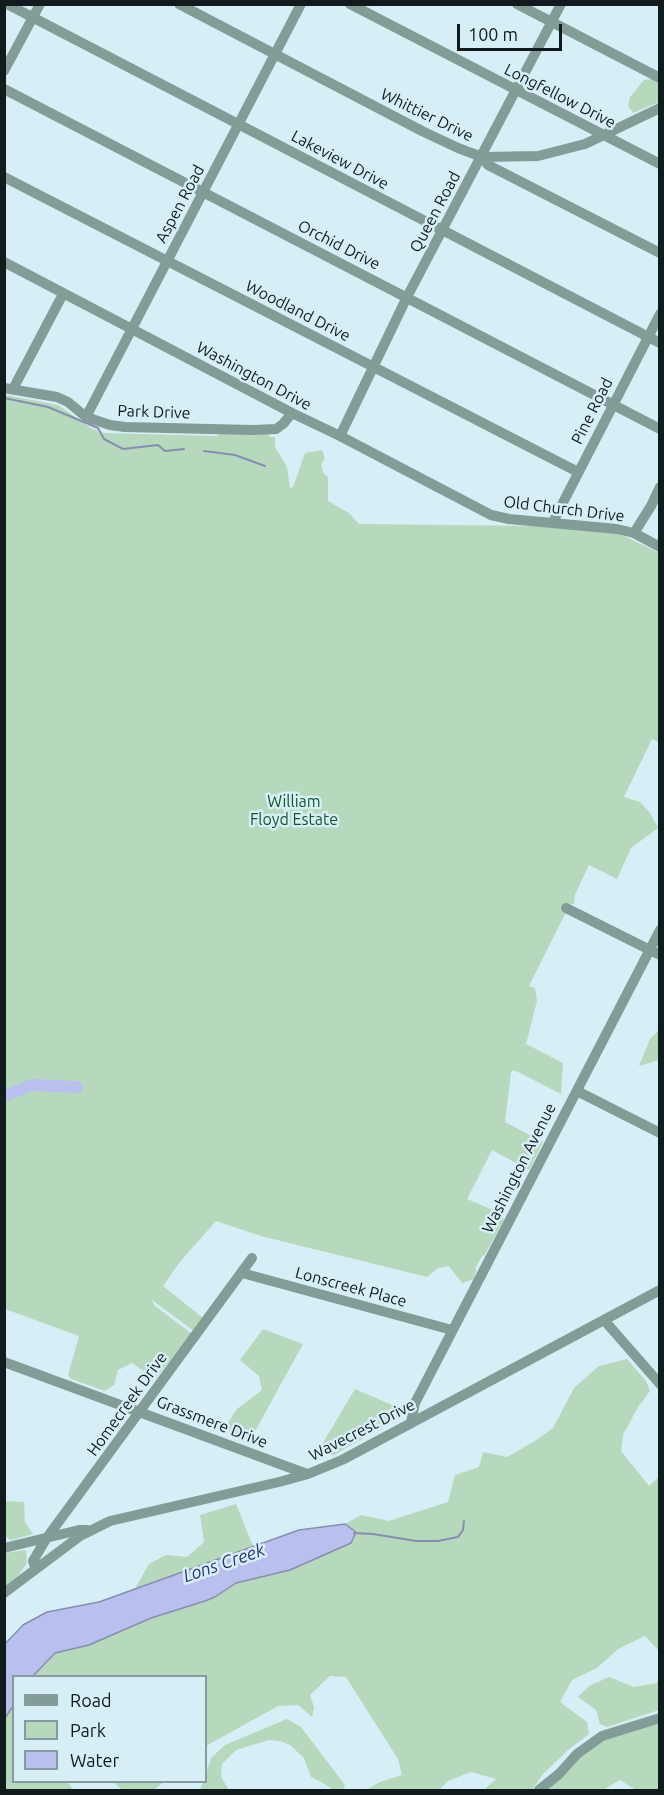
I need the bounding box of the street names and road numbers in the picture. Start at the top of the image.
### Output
street label: Longfellow Drive [501,60,619,132]
street label: Whittier Drive [378,84,476,146]
street label: Lakeview Drive [288,126,392,194]
street label: Aspen Road [151,162,209,246]
street label: Queen Road [406,168,464,256]
street label: Orchid Drive [295,216,383,274]
street label: Woodland Drive [242,276,354,346]
street label: Washington Drive [193,338,315,414]
street label: Pine Road [567,375,617,447]
street label: Park Drive [117,401,191,423]
street label: Old Church Drive [502,492,626,526]
street label: Washington Avenue [478,1100,560,1236]
street label: Lonscreek Place [293,1263,409,1311]
street label: Homecreek Drive [83,1348,171,1460]
street label: Grassmere Drive [154,1392,270,1452]
street label: Wavecrest Drive [306,1395,418,1465]

